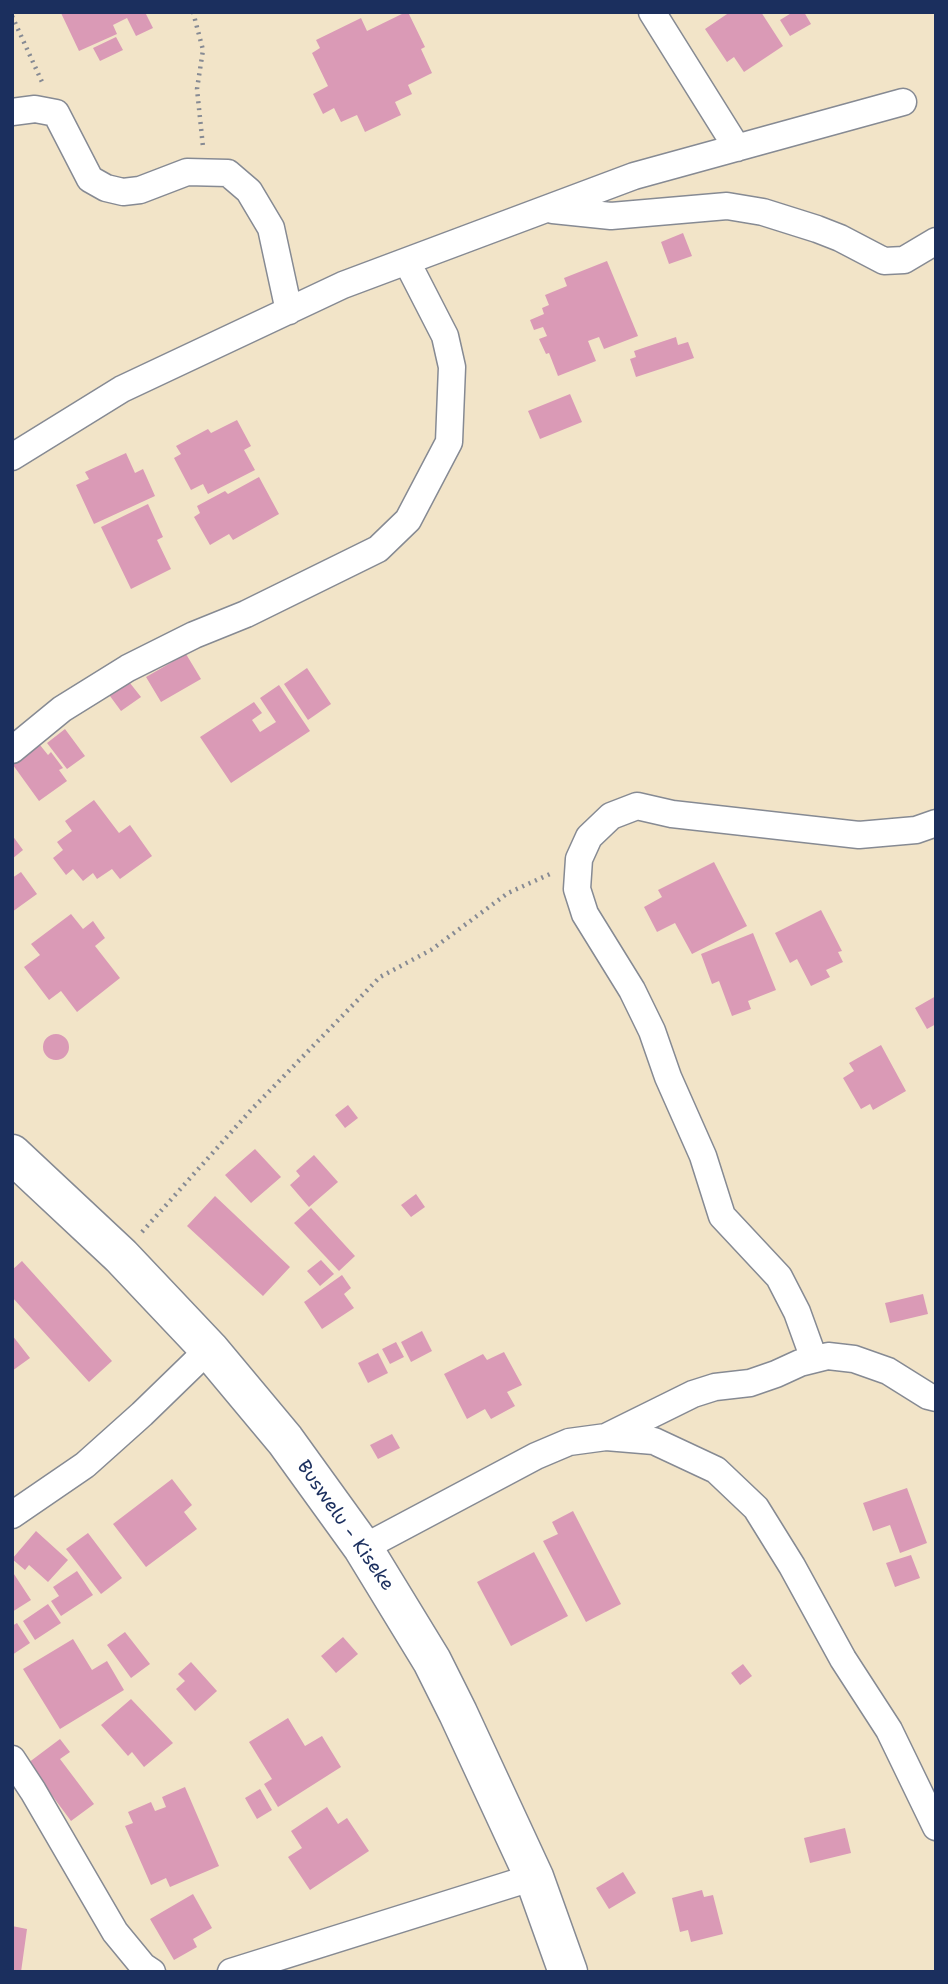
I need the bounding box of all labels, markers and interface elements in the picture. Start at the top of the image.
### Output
street label: Buswelu - Kiseke [292,1456,398,1596]

